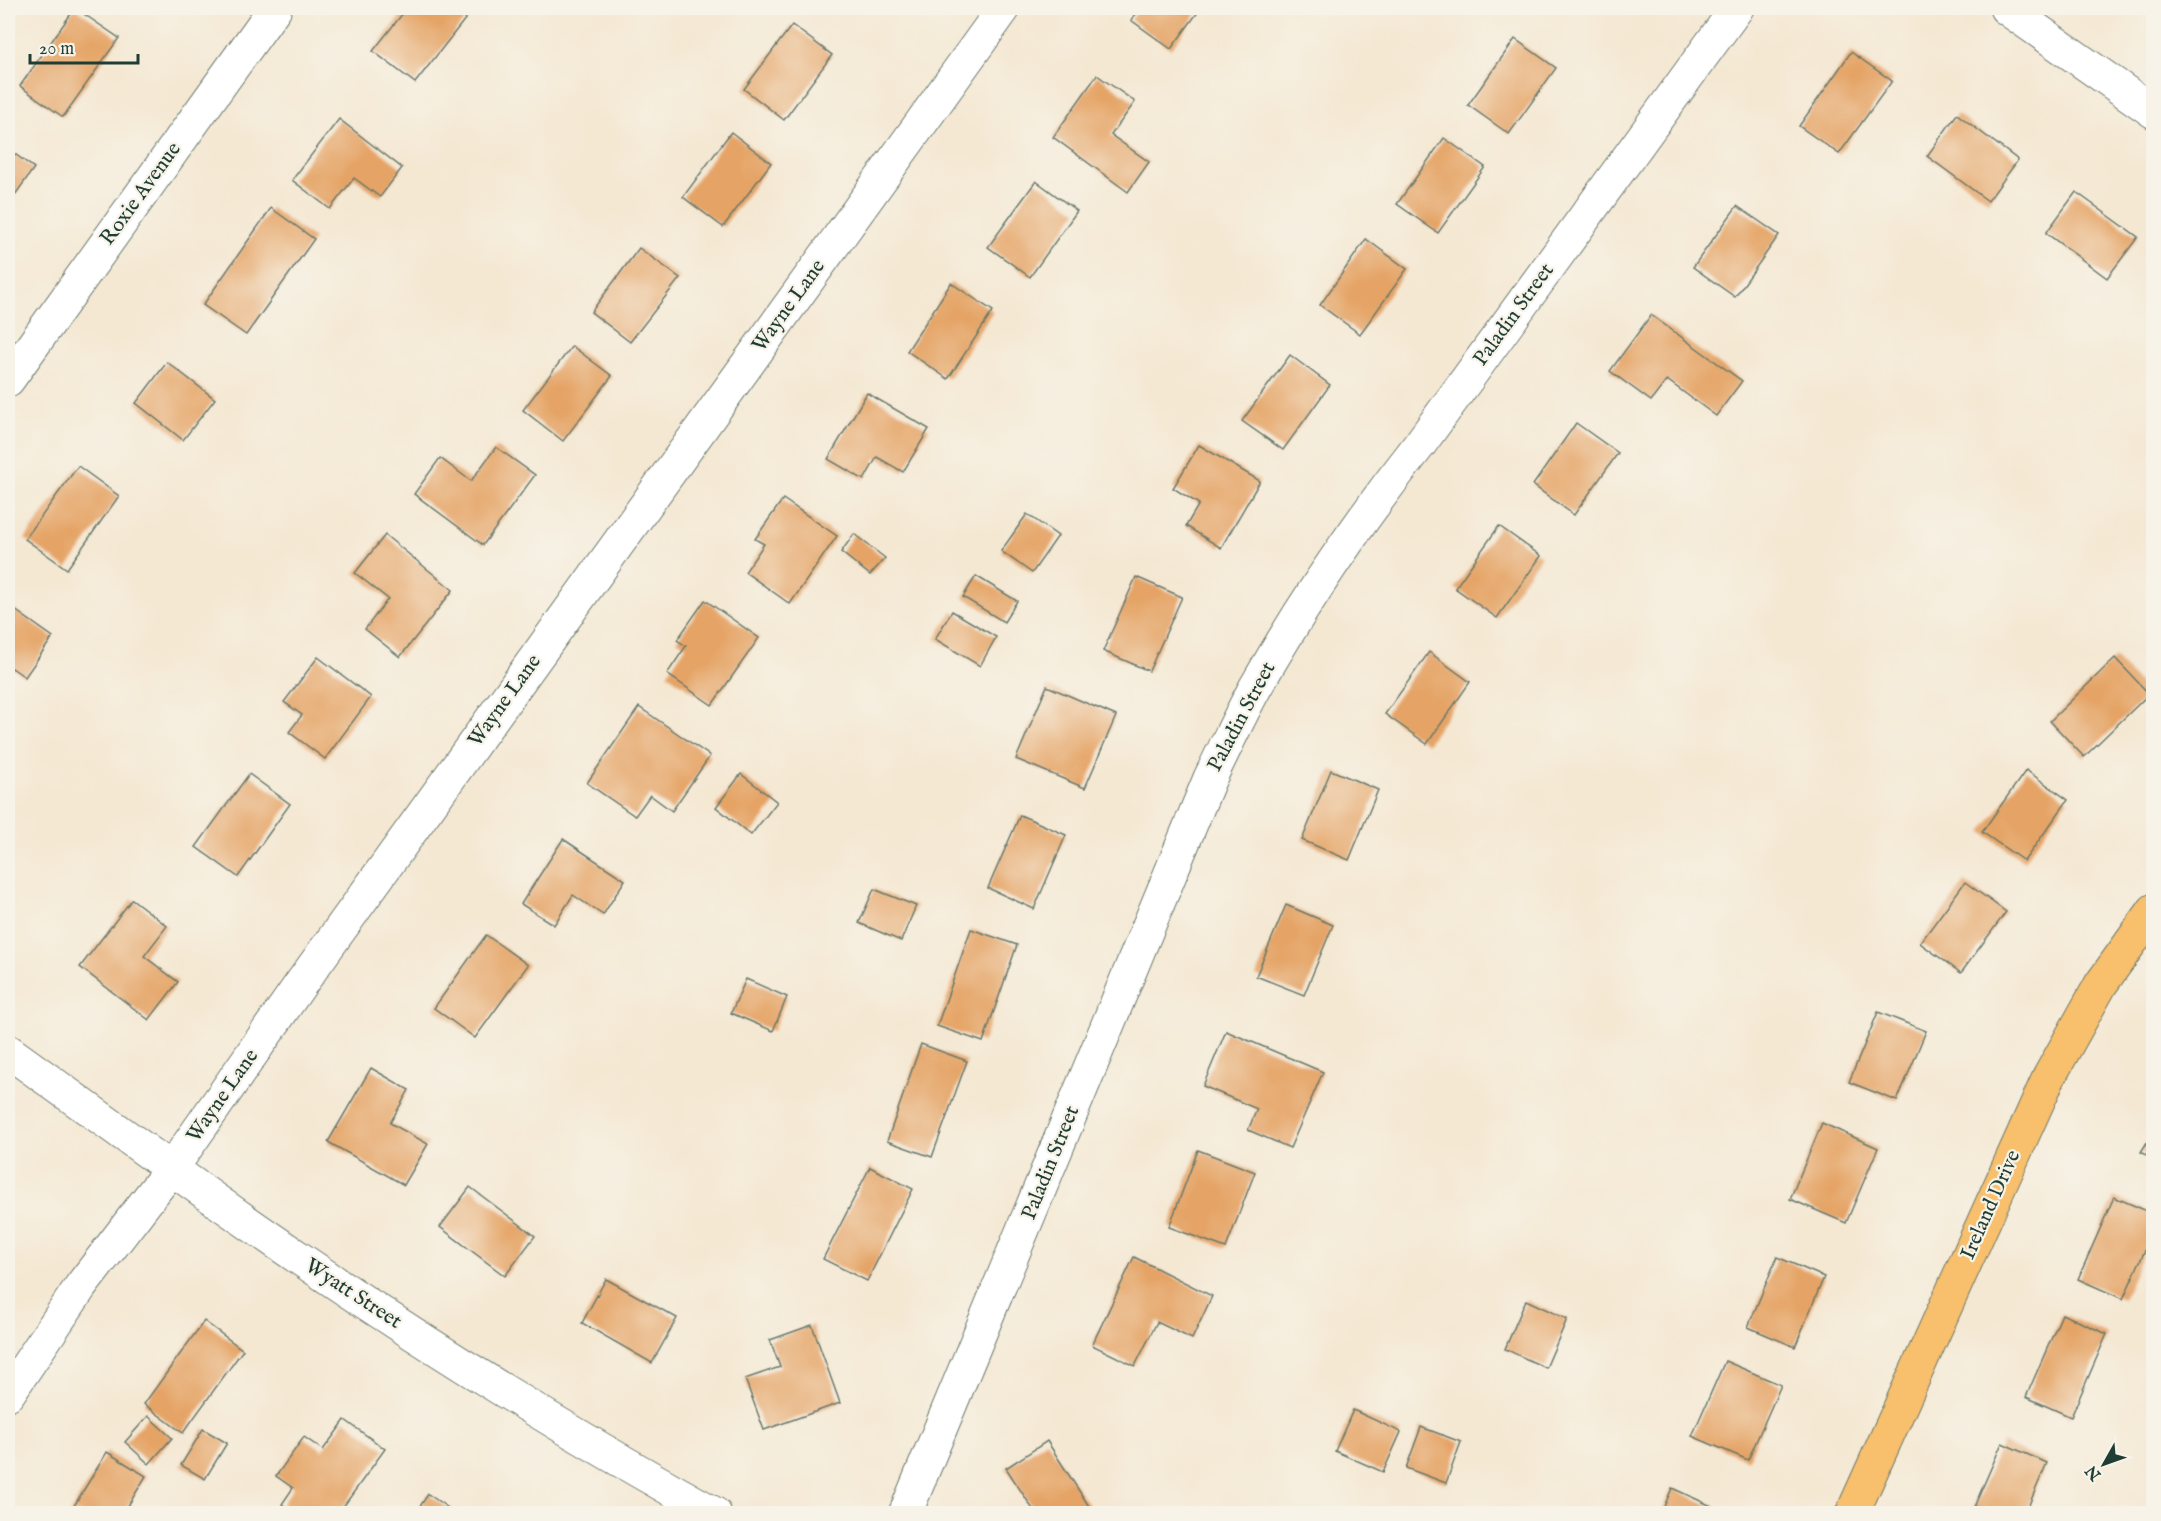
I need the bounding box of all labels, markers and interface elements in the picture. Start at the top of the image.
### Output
scale bar [30,27,138,65]
text: 20 m [39,38,74,61]
street label: Roxie Avenue [94,137,188,251]
street label: Wayne Lane [746,254,832,358]
street label: Paladin Street [1468,258,1560,372]
street label: Wayne Lane [462,649,548,753]
street label: Paladin Street [1202,657,1282,777]
street label: Wayne Lane [181,1044,265,1148]
street label: Paladin Street [1016,1102,1086,1224]
street label: Ireland Drive [1955,1146,2027,1264]
street label: Wyatt Street [299,1253,407,1335]
north arrow [2074,1434,2134,1494]
text: N [2082,1461,2107,1485]

